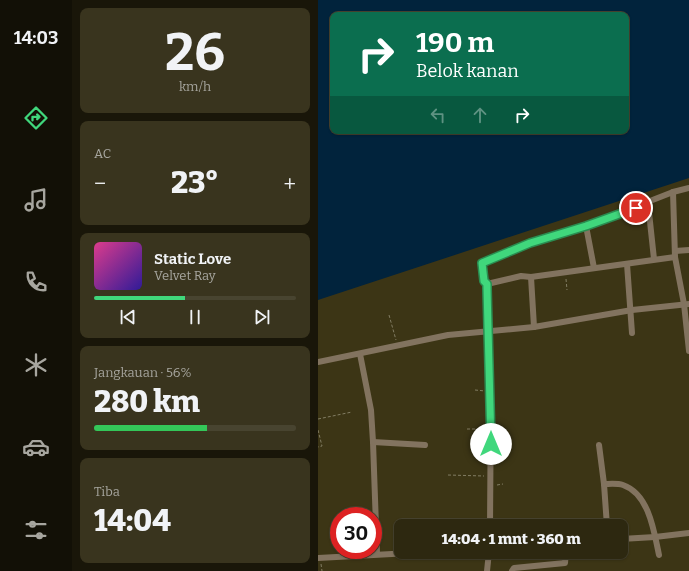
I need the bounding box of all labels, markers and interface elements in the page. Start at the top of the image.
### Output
text: 26 [165,21,225,84]
text: 190 m [416,26,494,59]
text: 14:03 [14,27,58,49]
icon: right [350,28,402,80]
text: Belok kanan [416,60,519,82]
text: km/h [179,79,211,94]
icon: directions [22,104,50,132]
icon: left [427,104,449,126]
icon: ahead [469,104,491,126]
icon: right [511,104,533,126]
text: AC [94,146,111,161]
text: 23° [171,165,219,201]
text: − [94,170,106,197]
text: + [283,170,296,197]
icon: music [22,186,50,214]
pin [619,191,653,225]
icon: arrive [625,197,647,219]
text: Static Love [154,250,231,268]
icon: phone [22,268,50,296]
text: Velvet Ray [154,268,216,283]
icon: previous [117,306,139,328]
icon: pause [184,306,206,328]
icon: next [251,306,273,328]
icon: climate [22,351,50,379]
text: Jangkauan · 56% [94,365,191,380]
text: 280 km [94,384,200,420]
position arrow [470,423,512,465]
icon: car [22,433,50,461]
text: Tiba [94,484,120,499]
text: 14:04 [94,503,171,539]
speed limit sign: 30 [330,507,382,559]
icon: filters [22,516,50,544]
text: 14:04 · 1 mnt · 360 m [441,530,581,548]

